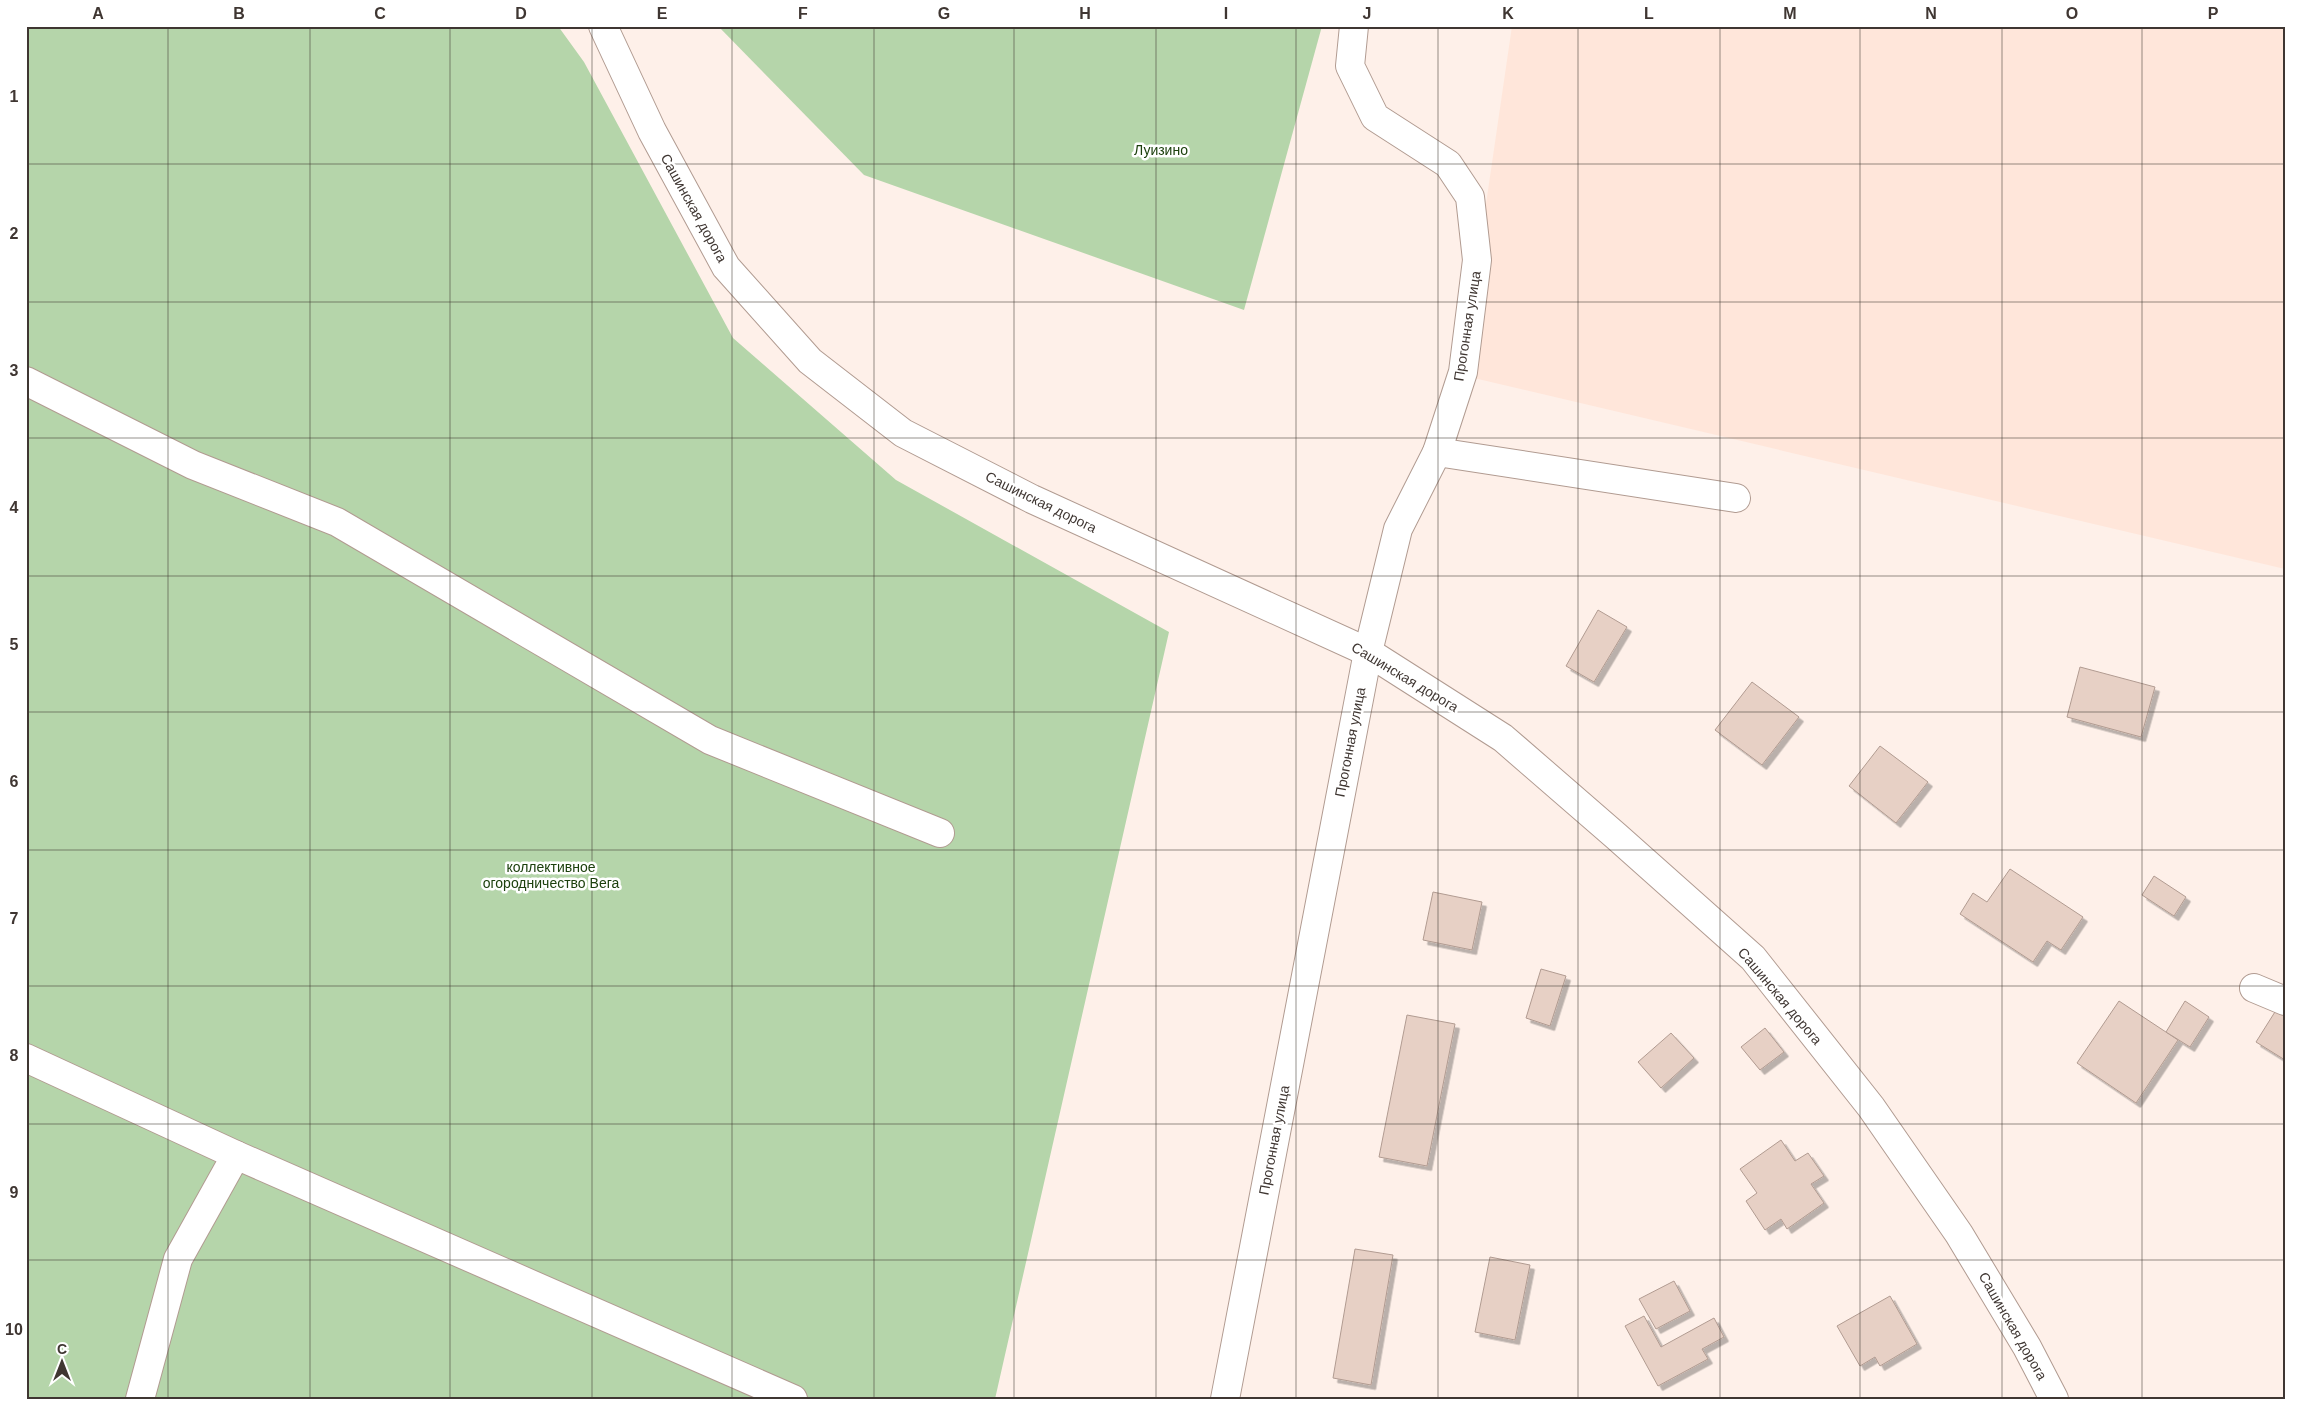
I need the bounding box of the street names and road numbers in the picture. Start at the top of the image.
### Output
street label: Сашинская дорога [658,151,731,265]
street label: Прогонная улица [1450,270,1484,382]
street label: Сашинская дорога [983,468,1099,536]
street label: Сашинская дорога [1349,639,1461,715]
street label: Прогонная улица [1332,686,1369,798]
street label: Сашинская дорога [1735,944,1825,1048]
street label: Прогонная улица [1256,1084,1293,1196]
street label: Сашинская дорога [1976,1269,2050,1383]

